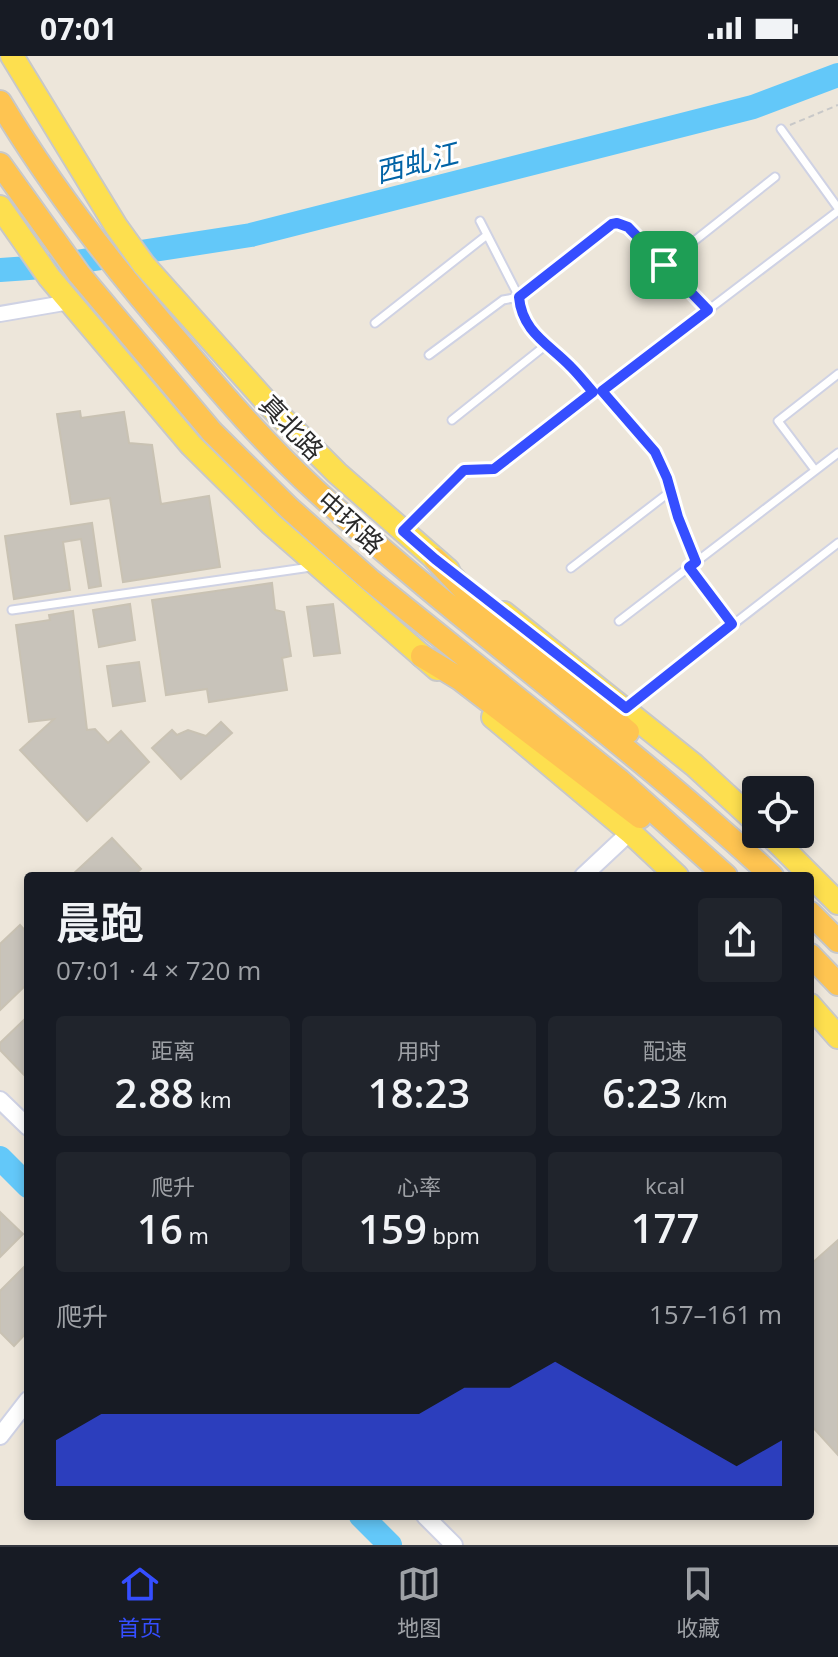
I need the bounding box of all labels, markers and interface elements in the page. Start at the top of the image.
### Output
text: 07:01 [40,8,117,49]
water label: 西虬江 [371,133,464,191]
pin [630,231,698,299]
icon: arrive [642,243,686,287]
street label: 真北路 [252,386,332,468]
street label: 中环路 [310,483,392,561]
map controls [742,776,814,848]
button: locate [742,776,814,848]
text: 晨跑 [56,892,144,952]
button: share [698,898,782,982]
text: 07:01 · 4 × 720 m [56,952,261,988]
text: 距离 [151,1035,195,1065]
text: 用时 [397,1035,441,1065]
text: 配速 [643,1035,687,1065]
text: 2.88 [114,1065,194,1120]
text: 18:23 [368,1065,470,1120]
text: 6:23 [602,1065,682,1120]
text: km [194,1084,232,1114]
text: /km [682,1084,728,1114]
text: kcal [645,1170,685,1200]
text: 爬升 [151,1171,195,1201]
text: 心率 [397,1171,441,1201]
text: 177 [631,1200,699,1255]
text: 16 [137,1201,183,1256]
text: 159 [358,1201,427,1256]
text: m [183,1220,209,1250]
text: bpm [427,1220,480,1250]
text: 157–161 m [649,1296,782,1332]
text: 爬升 [56,1298,108,1334]
tab: 首页 [118,1562,162,1642]
tab: 地图 [397,1562,441,1642]
tab: 收藏 [676,1562,720,1642]

